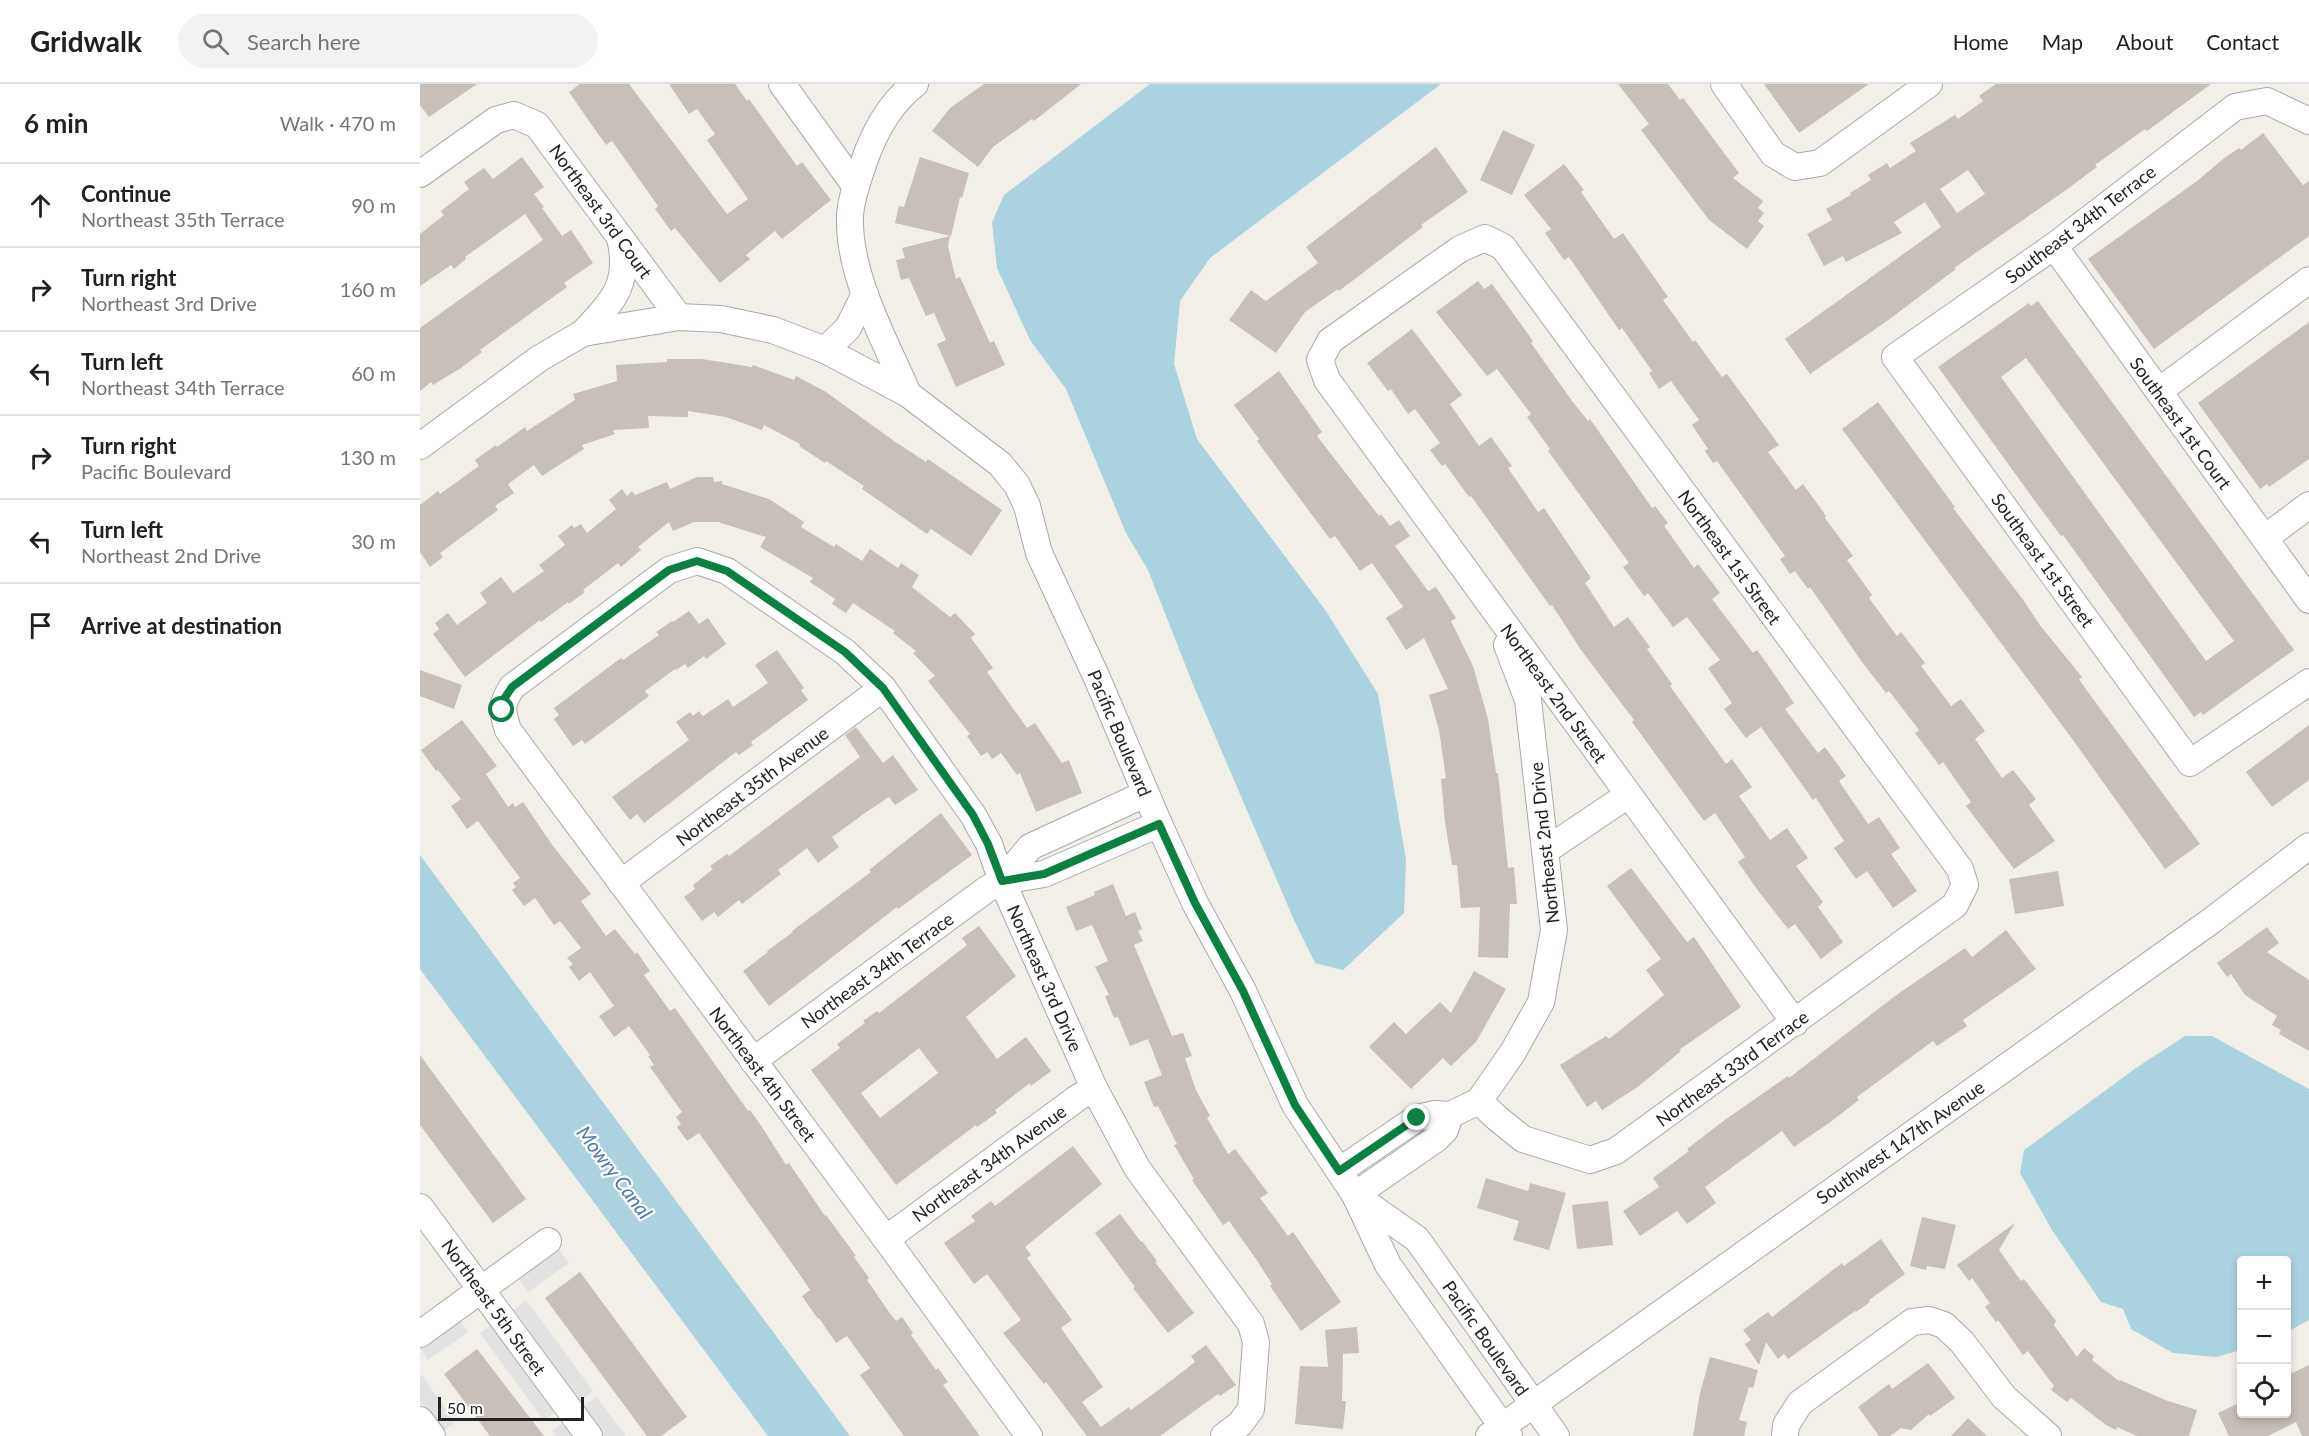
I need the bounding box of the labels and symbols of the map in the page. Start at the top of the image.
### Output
street label: Northeast 3rd Court [545,140,657,283]
street label: Southeast 34th Terrace [2000,160,2160,288]
street label: Southeast 1st Court [2126,353,2237,494]
street label: Northeast 1st Street [1674,486,1786,629]
street label: Southeast 1st Street [1987,489,2099,632]
street label: Northeast 2nd Street [1496,619,1612,767]
street label: Pacific Boulevard [1083,666,1157,800]
route start [488,696,514,722]
street label: Northeast 35th Avenue [672,722,832,850]
street label: Northeast 2nd Drive [1525,761,1563,925]
street label: Northeast 3rd Drive [1003,901,1087,1055]
street label: Northeast 34th Terrace [796,907,958,1033]
street label: Northeast 4th Street [705,1002,821,1146]
street label: Northeast 33rd Terrace [1651,1005,1813,1131]
street label: Southwest 147th Avenue [1812,1076,1988,1208]
street label: Northeast 34th Avenue [908,1100,1070,1226]
route end [1403,1104,1429,1130]
water label: Mowry Canal [572,1121,658,1224]
street label: Northeast 5th Street [437,1235,551,1380]
street label: Pacific Boulevard [1438,1276,1534,1400]
scale bar [438,1394,584,1422]

